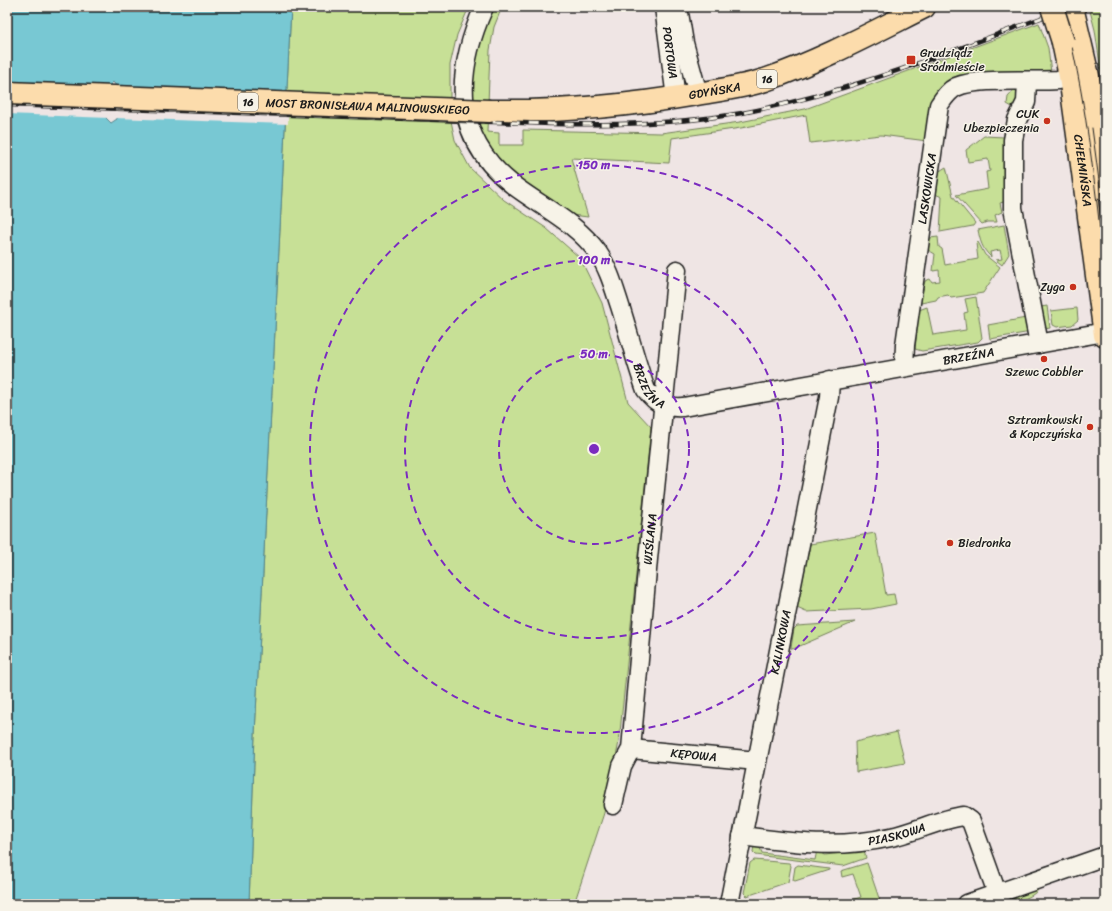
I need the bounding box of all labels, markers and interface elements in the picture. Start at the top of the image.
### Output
street label: PORTOWA [656,25,684,80]
place label: Grudziądz Śródmieście [920,42,985,78]
marker: Grudziądz Śródmieście [905,54,917,66]
road number: 16 [757,70,777,88]
street label: GDYŃSKA [687,76,743,106]
street label: MOST BRONISŁAWA MALINOWSKIEGO [265,92,471,121]
road number: 16 [238,93,258,111]
place label: CUK Ubezpieczenia [963,103,1040,139]
marker: CUK Ubezpieczenia [1042,116,1052,126]
street label: CHEŁMIŃSKA [1067,133,1099,208]
street label: LASKOWICKA [911,151,943,226]
text: 150 m [578,154,611,176]
text: 100 m [578,249,611,271]
place label: Zyga [1040,276,1065,298]
marker: Zyga [1068,282,1078,292]
street label: BRZEŹNA [941,341,996,372]
text: 50 m [580,343,608,365]
marker: Szewc Cobbler [1039,354,1049,364]
street label: BRZEŹNA [627,360,669,415]
place label: Szewc Cobbler [1005,361,1084,383]
place label: Sztramkowski & Kopczyńska [1007,409,1083,445]
marker: Sztramkowski & Kopczyńska [1085,422,1095,432]
centre of rings [587,442,601,456]
street label: WIŚLANA [637,512,664,566]
place label: Biedronka [958,532,1011,554]
marker: Biedronka [945,538,955,548]
street label: KALINKOWA [764,608,798,676]
street label: KĘPOWA [670,742,718,768]
street label: PIASKOWA [866,816,929,852]

